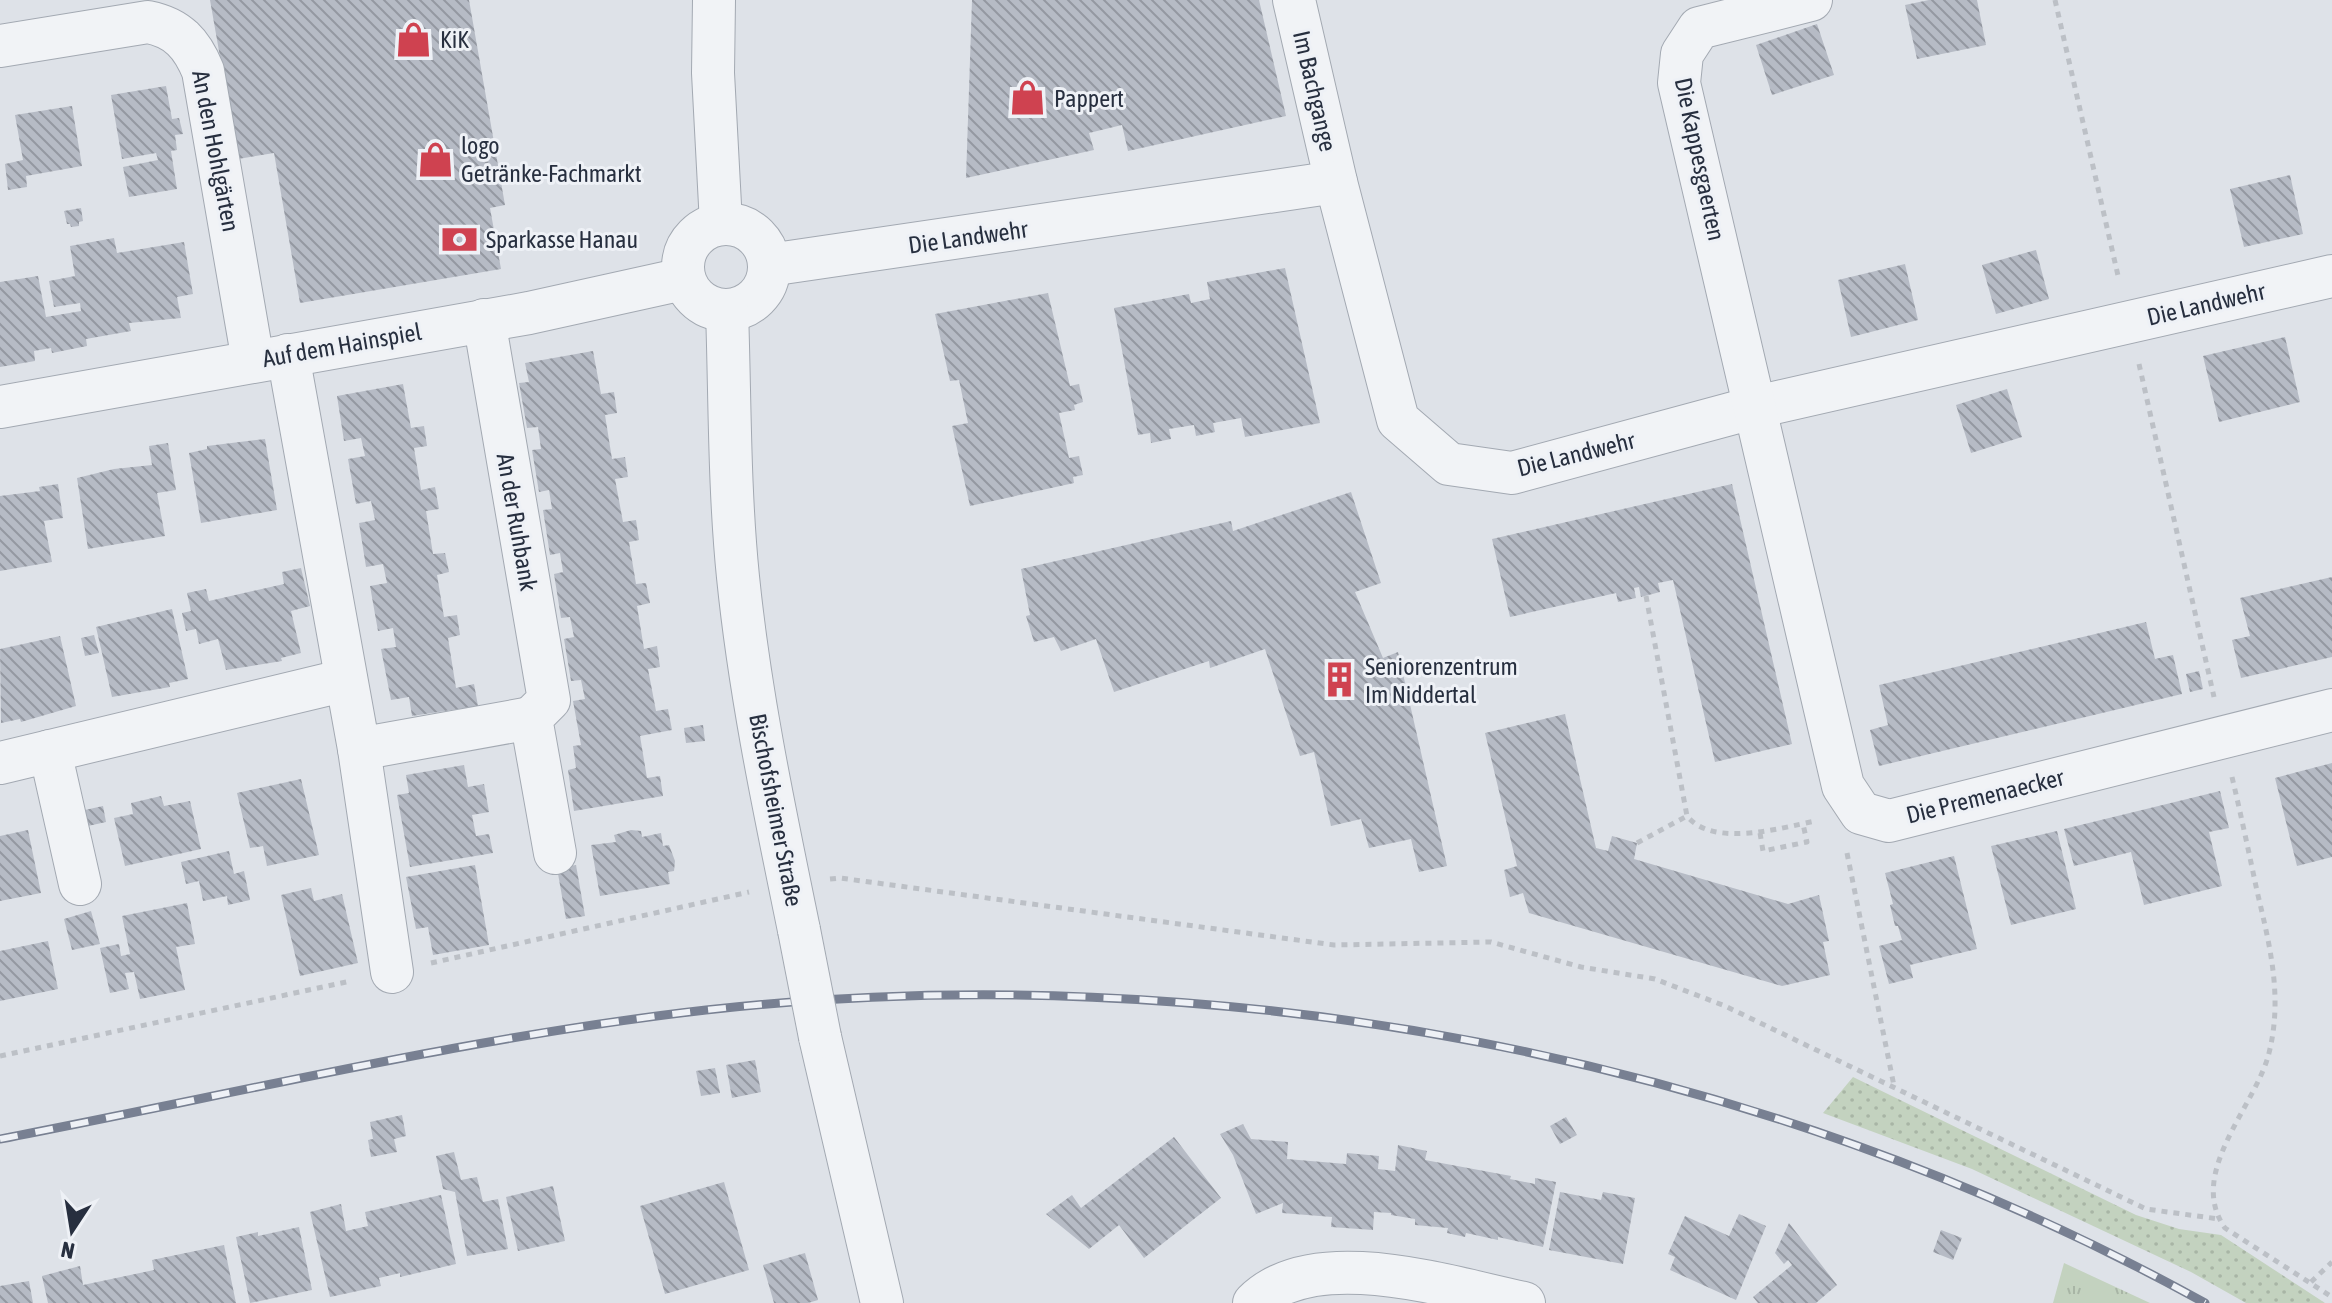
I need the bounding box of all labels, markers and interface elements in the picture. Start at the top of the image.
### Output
shop icon: KiK [395,20,433,58]
place label: KiK [440,26,469,53]
street label: Im Bachgange [1288,28,1342,154]
street label: An den Hohlgärten [187,68,245,234]
street label: Die Kappesgaerten [1670,75,1730,243]
shop icon: Pappert [1009,79,1047,117]
place label: Pappert [1054,85,1124,112]
place label: logo Getränke-Fachmarkt [461,132,642,187]
shop icon: logo Getränke-Fachmarkt [416,140,454,178]
street label: Die Landwehr [907,215,1030,259]
bank icon: Sparkasse Hanau [441,220,479,258]
place label: Sparkasse Hanau [486,226,638,253]
street label: Die Landwehr [2144,277,2269,331]
street label: Auf dem Hainspiel [260,318,424,372]
street label: Die Landwehr [1514,426,1639,482]
street label: An der Ruhbank [492,451,542,593]
place label: Seniorenzentrum Im Niddertal [1365,653,1518,708]
building icon: Seniorenzentrum Im Niddertal [1320,661,1358,699]
street label: Bischofsheimer Straße [744,711,808,909]
street label: Die Premenaecker [1903,763,2068,829]
north arrow [32,1191,112,1271]
text: N [59,1236,77,1265]

